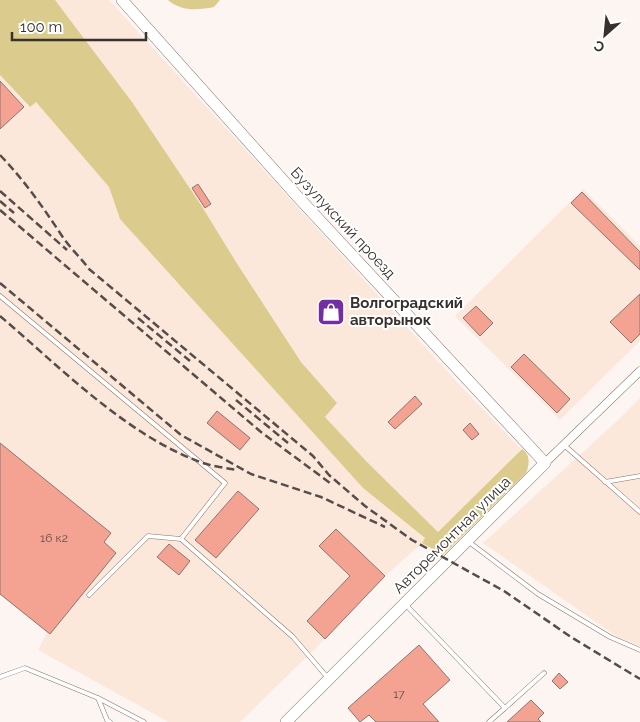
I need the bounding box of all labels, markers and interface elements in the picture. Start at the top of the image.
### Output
scale bar [12,10,146,42]
north arrow [580,10,630,60]
text: 100 m [20,18,62,36]
text: С [591,37,607,56]
street label: Бузулукский проезд [287,164,399,283]
place label: Волгоградский авторынок [350,294,463,329]
shop icon: Волгоградский авторынок [316,297,346,327]
street label: Авторемонтная улица [390,473,514,597]
house number: 16 к2 [40,531,68,545]
house number: 17 [393,687,405,701]

